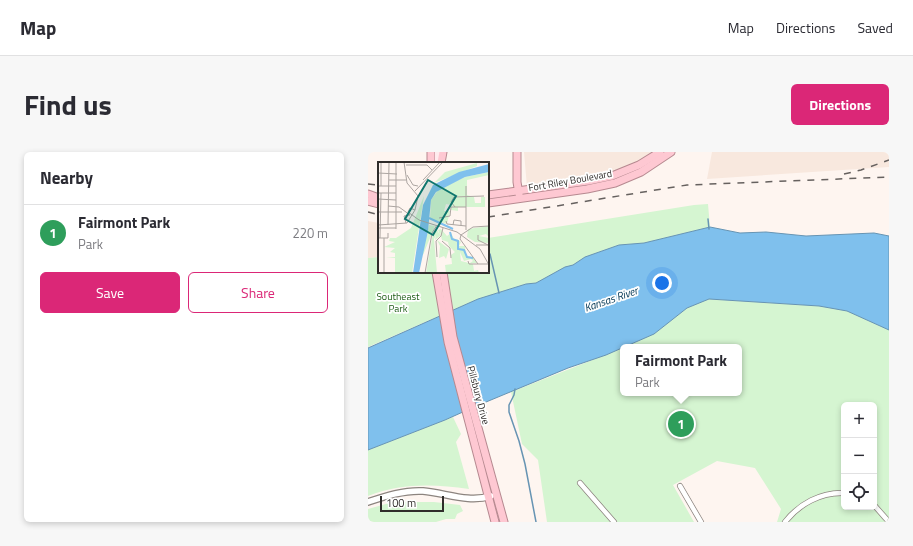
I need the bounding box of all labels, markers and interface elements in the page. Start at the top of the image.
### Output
text: Map [20,13,56,42]
text: Map [728,17,754,38]
text: Directions [776,17,835,38]
text: Saved [857,17,893,38]
text: Find us [24,83,112,126]
button: Directions [791,84,889,125]
inset map [378,162,489,273]
text: Nearby [40,165,93,191]
street label: Fort Riley Boulevard [527,166,613,195]
text: Fairmont Park [78,211,170,234]
text: 1 [49,223,57,243]
text: 220 m [292,223,328,243]
text: Park [78,234,103,254]
button: Save [40,272,180,313]
button: Share [188,272,328,313]
your location [652,273,672,293]
water label: Kansas River [582,282,641,316]
park label: Southeast Park [376,289,420,316]
popup [620,344,742,396]
text: Fairmont Park [635,349,727,372]
street label: Pillsbury Drive [463,364,494,426]
text: Park [635,372,660,392]
map controls [841,402,877,510]
button: + [841,402,877,438]
pin: 1 [668,409,694,439]
button: − [841,438,877,474]
button: locate [841,474,877,510]
scale bar [380,494,444,513]
text: 100 m [386,495,416,511]

